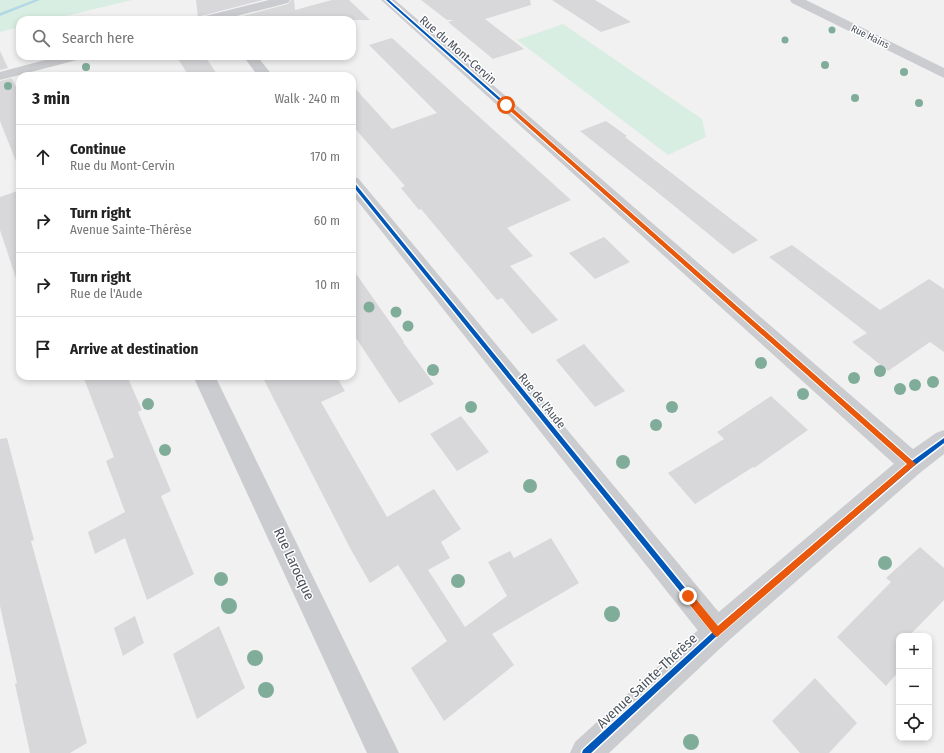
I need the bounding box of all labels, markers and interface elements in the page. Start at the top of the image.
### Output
street label: Rue du Mont-Cervin [417,13,499,87]
search box [16,16,356,60]
street label: Rue Hains [849,23,891,51]
icon: search [30,27,52,49]
text: Search here [62,29,134,47]
text: 3 min [32,88,70,109]
text: Walk · 240 m [274,91,340,106]
route start [497,96,515,114]
text: Continue [70,140,126,158]
icon: ahead [32,146,54,168]
text: 170 m [310,149,340,164]
text: Rue du Mont-Cervin [70,158,175,173]
text: Turn right [70,204,131,222]
icon: right [32,210,54,232]
text: 60 m [314,213,340,228]
text: Avenue Sainte-Thérèse [70,222,192,237]
text: Turn right [70,268,131,286]
icon: right [32,274,54,296]
text: 10 m [315,277,340,292]
text: Rue de l'Aude [70,286,142,301]
icon: arrive [32,338,54,360]
text: Arrive at destination [70,340,198,358]
street label: Rue de l'Aude [516,371,568,431]
street label: Rue Larocque [270,525,318,603]
route end [679,587,697,605]
street label: Avenue Sainte-Thérèse [593,630,701,732]
map controls [896,633,932,741]
button: + [896,633,932,669]
button: − [896,669,932,705]
button: locate [896,705,932,741]

